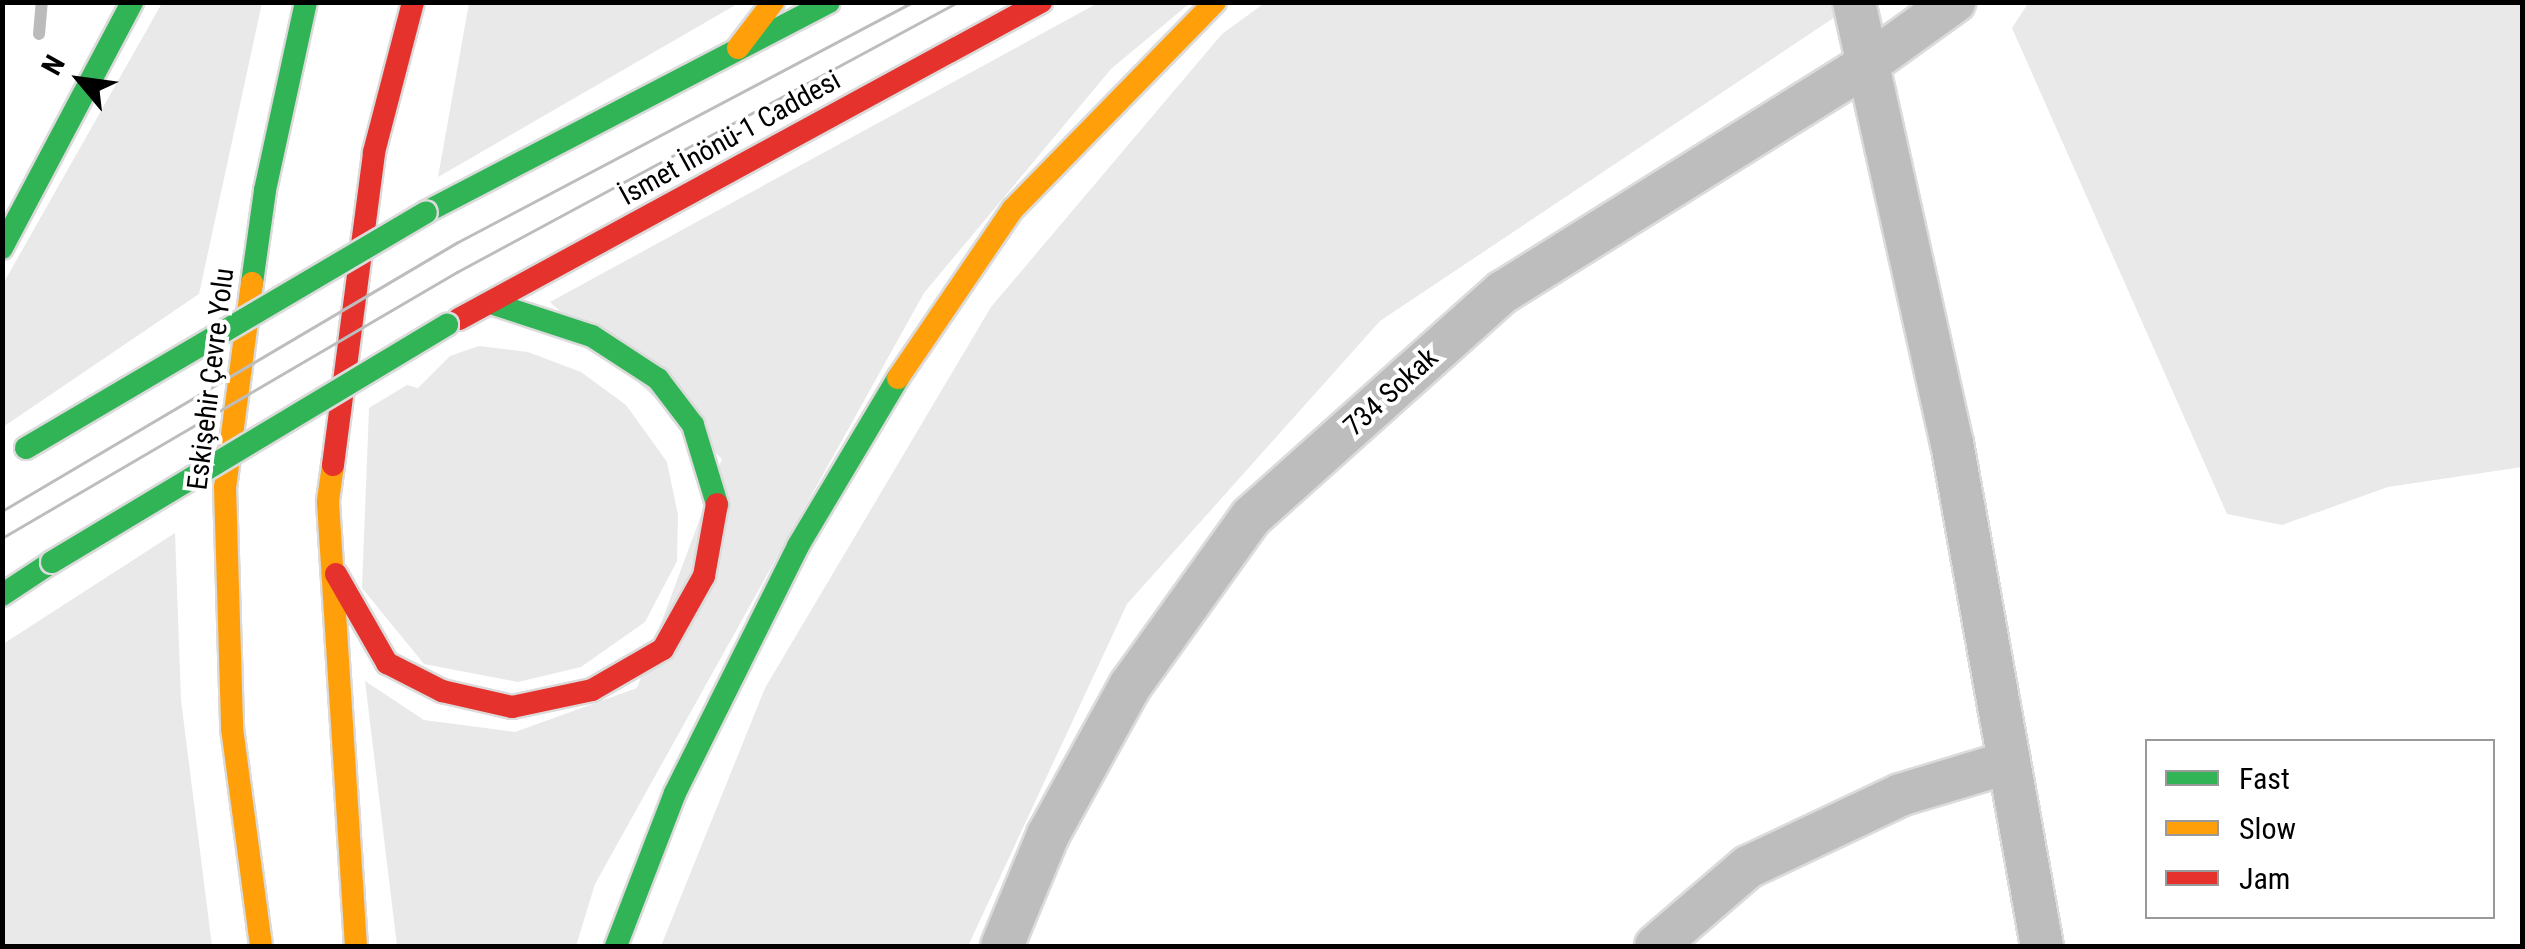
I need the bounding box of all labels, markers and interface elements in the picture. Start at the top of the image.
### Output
north arrow [30,30,130,130]
text: N [35,50,72,81]
street label: İsmet İnönü-1 Caddesi [614,63,846,213]
street label: Eskişehir Çevre Yolu [181,266,241,492]
street label: 734 Sokak [1337,341,1445,443]
legend [2145,739,2495,919]
text: Fast [2239,761,2290,796]
text: Slow [2239,811,2296,846]
text: Jam [2239,861,2290,896]

